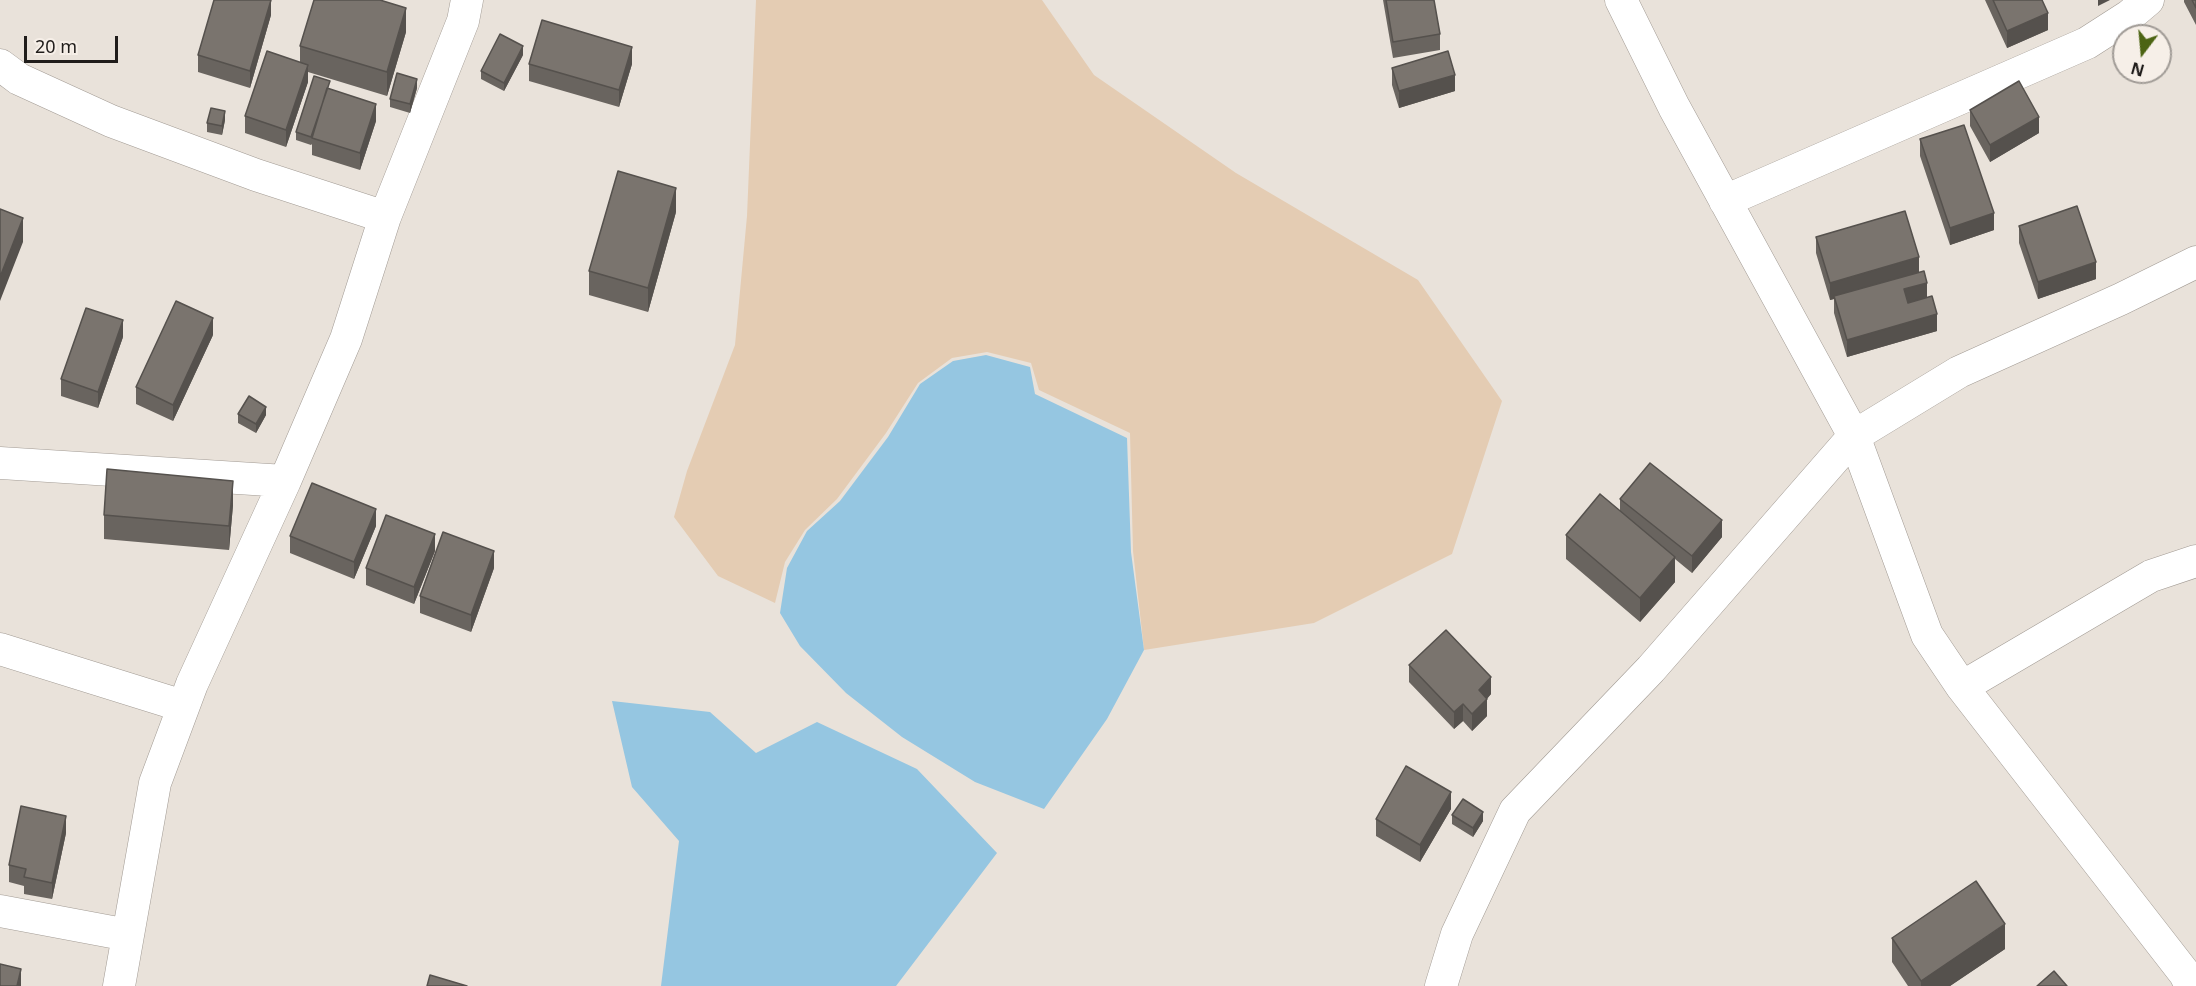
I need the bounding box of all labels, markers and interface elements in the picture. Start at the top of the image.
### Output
scale bar [27,24,122,62]
north arrow [2112,24,2172,84]
text: 20 m [35,34,77,58]
text: N [2128,57,2147,82]

